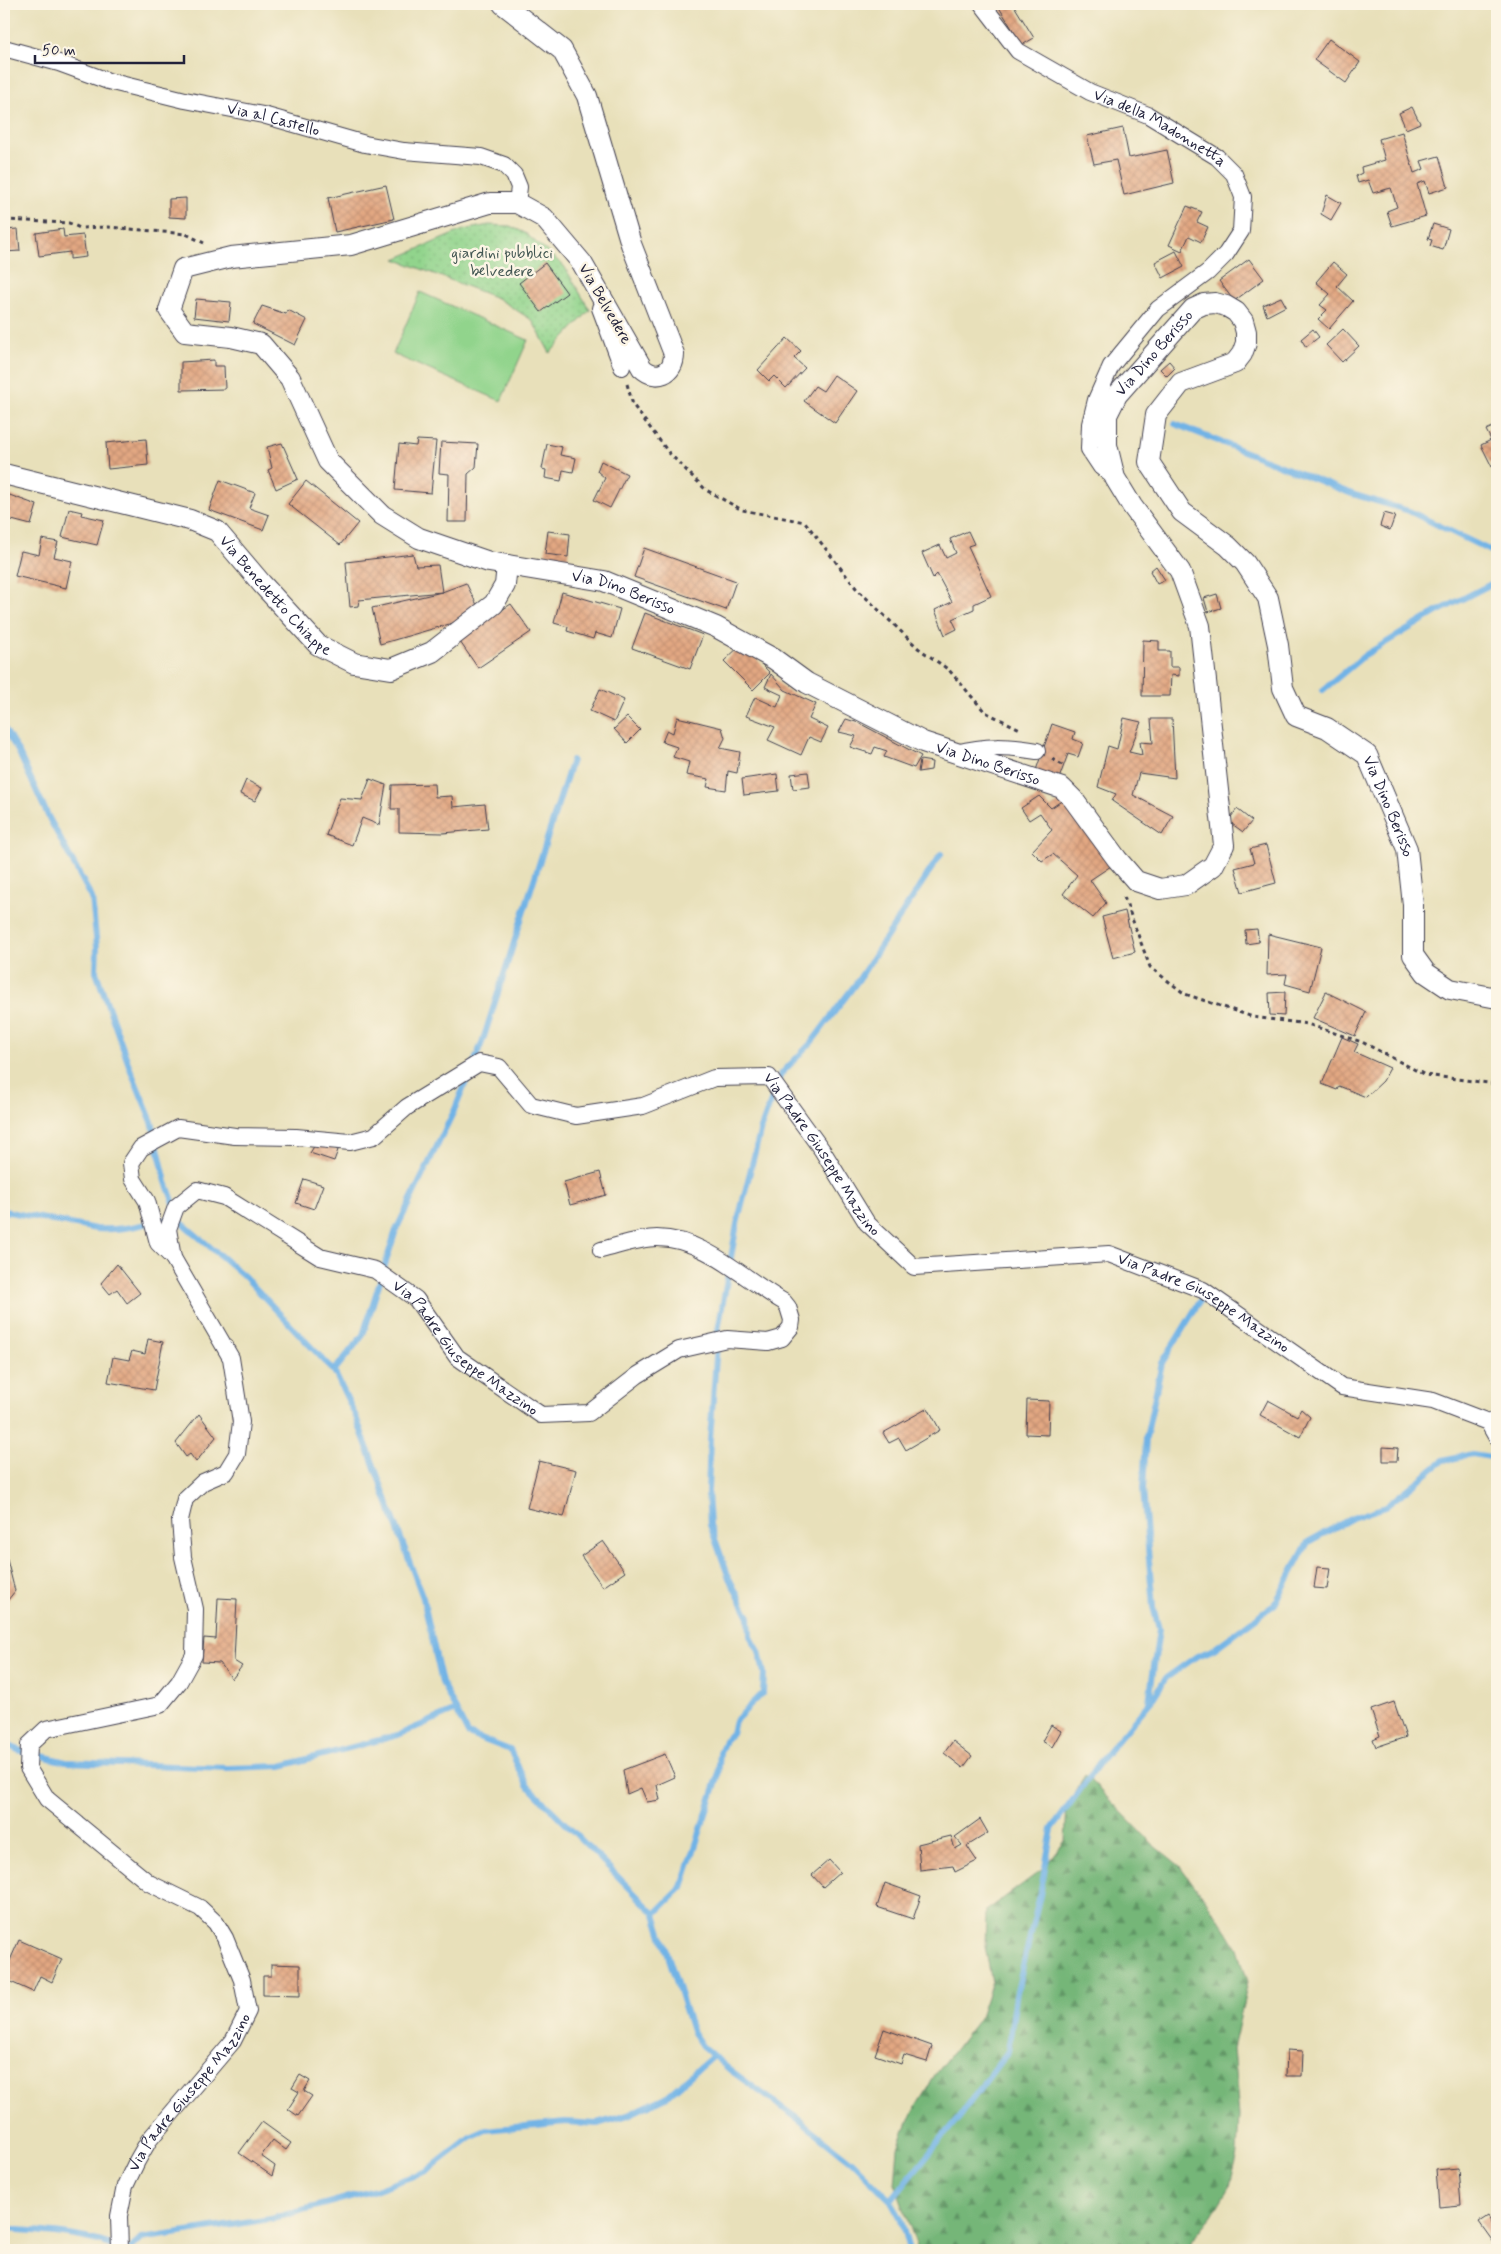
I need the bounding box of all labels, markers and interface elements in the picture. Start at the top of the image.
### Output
scale bar [35,32,184,64]
text: 50 m [42,41,76,61]
street label: Via della Madonnetta [1090,84,1232,172]
street label: Via al Castello [225,98,322,141]
park label: giardini pubblici belvedere [451,243,553,282]
street label: Via Belvedere [573,260,637,349]
street label: Via Dino Berisso [1110,305,1198,401]
street label: Via Benedetto Chiappe [215,531,335,660]
street label: Via Dino Berisso [570,565,678,620]
street label: Via Dino Berisso [933,736,1043,791]
street label: Via Dino Berisso [1358,752,1418,858]
street label: Via Padre Giuseppe Mazzino [759,1068,885,1241]
street label: Via Padre Giuseppe Mazzino [1115,1248,1294,1358]
street label: Via Padre Giuseppe Mazzino [388,1275,542,1420]
street label: Via Padre Giuseppe Mazzino [123,2010,256,2175]

